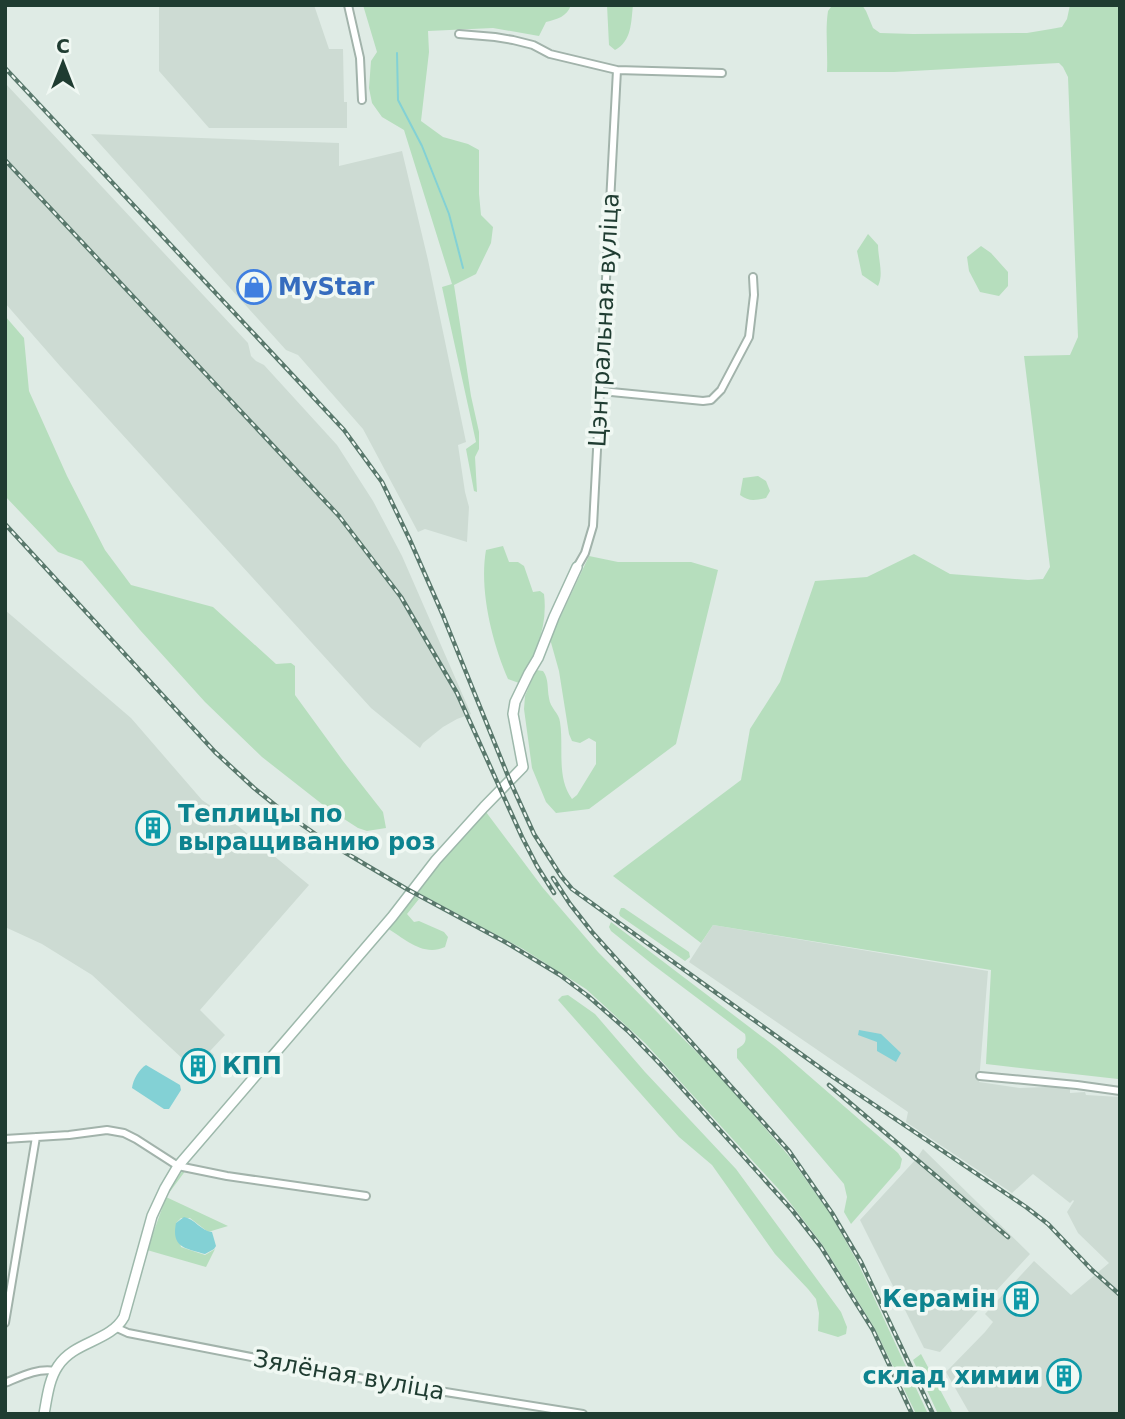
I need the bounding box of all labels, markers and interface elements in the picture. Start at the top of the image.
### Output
north arrow [28,28,98,98]
text: С [56,35,70,57]
street label: Цэнтральная вуліца [583,192,625,448]
shop icon: MyStar [235,268,273,306]
place label: MyStar [278,273,374,301]
place label: Теплицы по выращиванию роз [178,800,436,856]
building icon: Теплицы по выращиванию роз [134,809,172,847]
building icon: КПП [179,1047,217,1085]
place label: КПП [222,1052,282,1080]
building icon: Керамін [1002,1280,1040,1318]
place label: Керамін [882,1285,996,1313]
street label: Зялёная вуліца [251,1344,447,1406]
building icon: склад химии [1045,1357,1083,1395]
place label: склад химии [862,1362,1040,1390]

